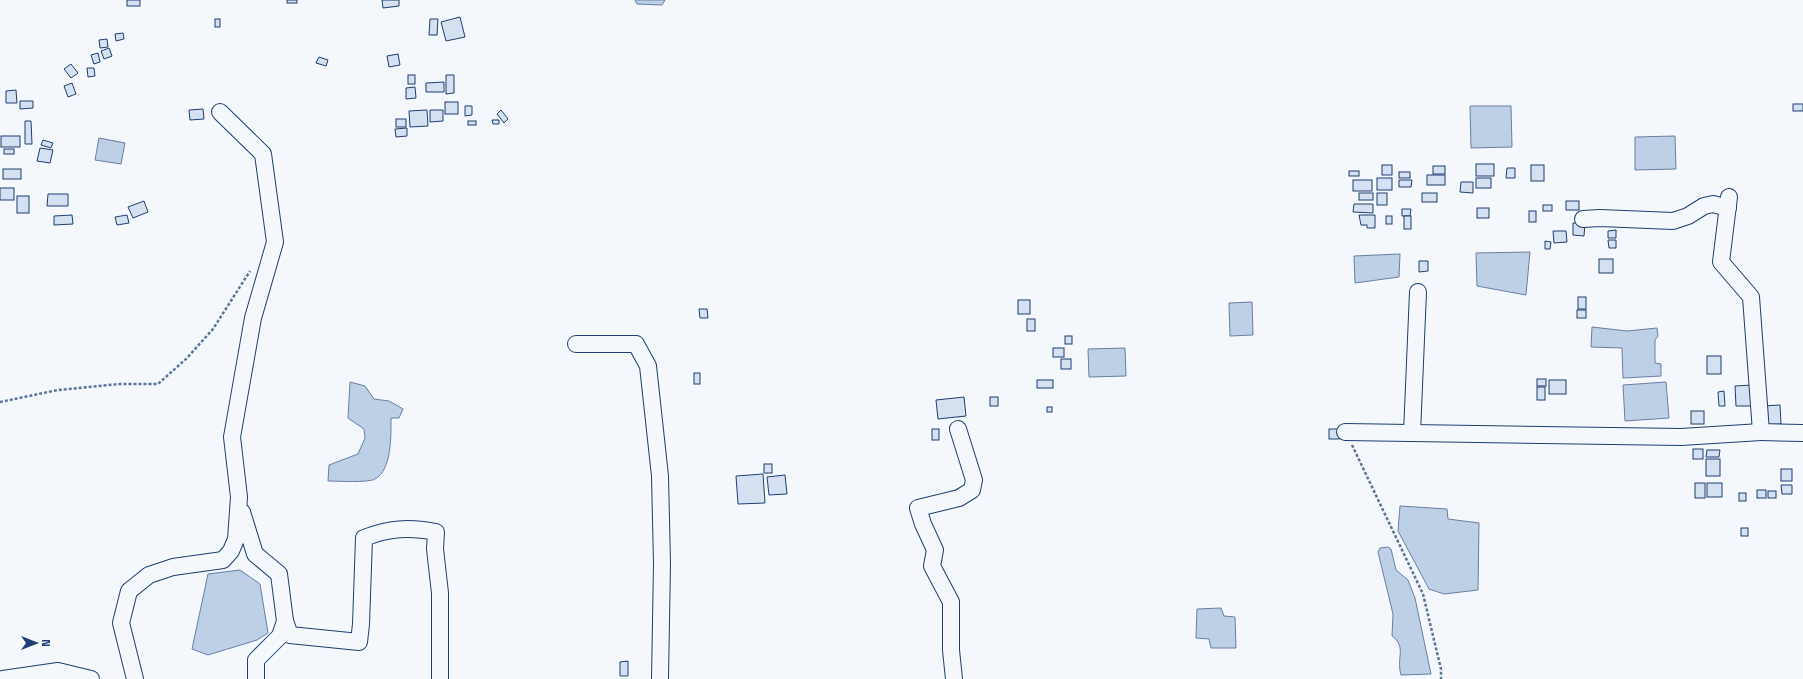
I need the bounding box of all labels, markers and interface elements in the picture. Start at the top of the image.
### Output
north arrow [16,623,56,663]
text: N [38,639,54,647]

